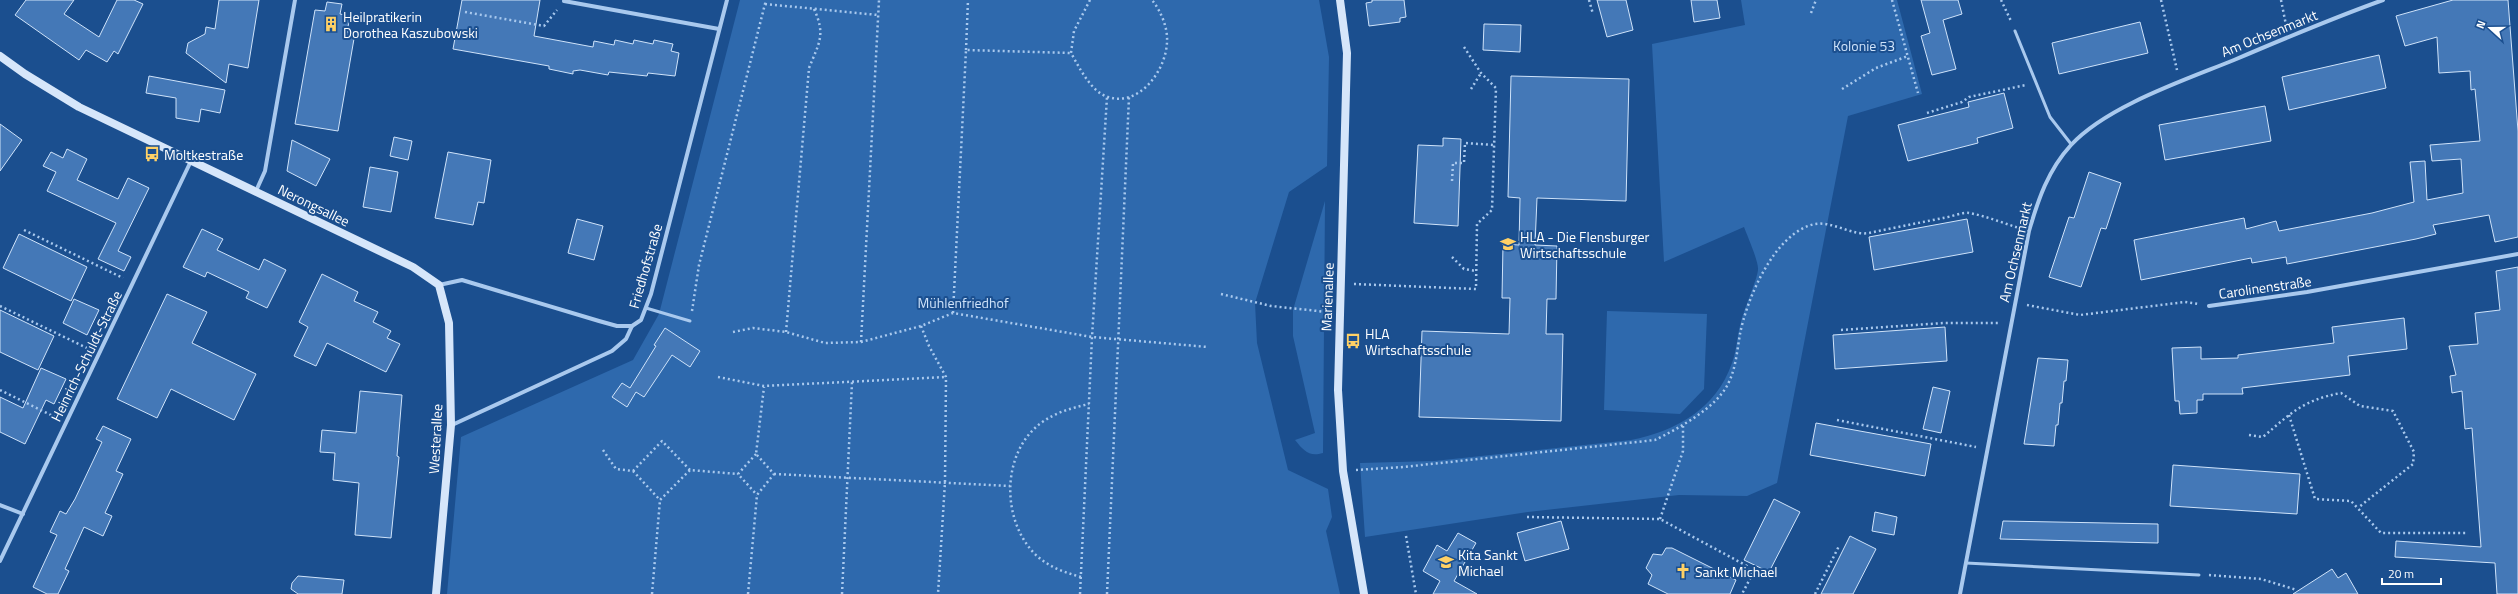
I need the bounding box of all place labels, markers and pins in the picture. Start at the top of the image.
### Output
place label: Heilpratikerin Dorothea Kaszubowski [343,6,478,43]
building icon: Heilpratikerin Dorothea Kaszubowski [322,15,340,33]
place label: Moltkestraße [164,144,243,165]
bus stop icon: Moltkestraße [143,145,161,163]
place label: HLA - Die Flensburger Wirtschaftsschule [1520,226,1650,263]
school or university icon: HLA - Die Flensburger Wirtschaftsschule [1499,235,1517,253]
place label: HLA Wirtschaftsschule [1365,323,1471,360]
bus stop icon: HLA Wirtschaftsschule [1344,332,1362,350]
place label: Kita Sankt Michael [1458,544,1518,581]
school or university icon: Kita Sankt Michael [1437,553,1455,571]
place label: Sankt Michael [1695,561,1778,582]
church icon: Sankt Michael [1674,562,1692,580]

